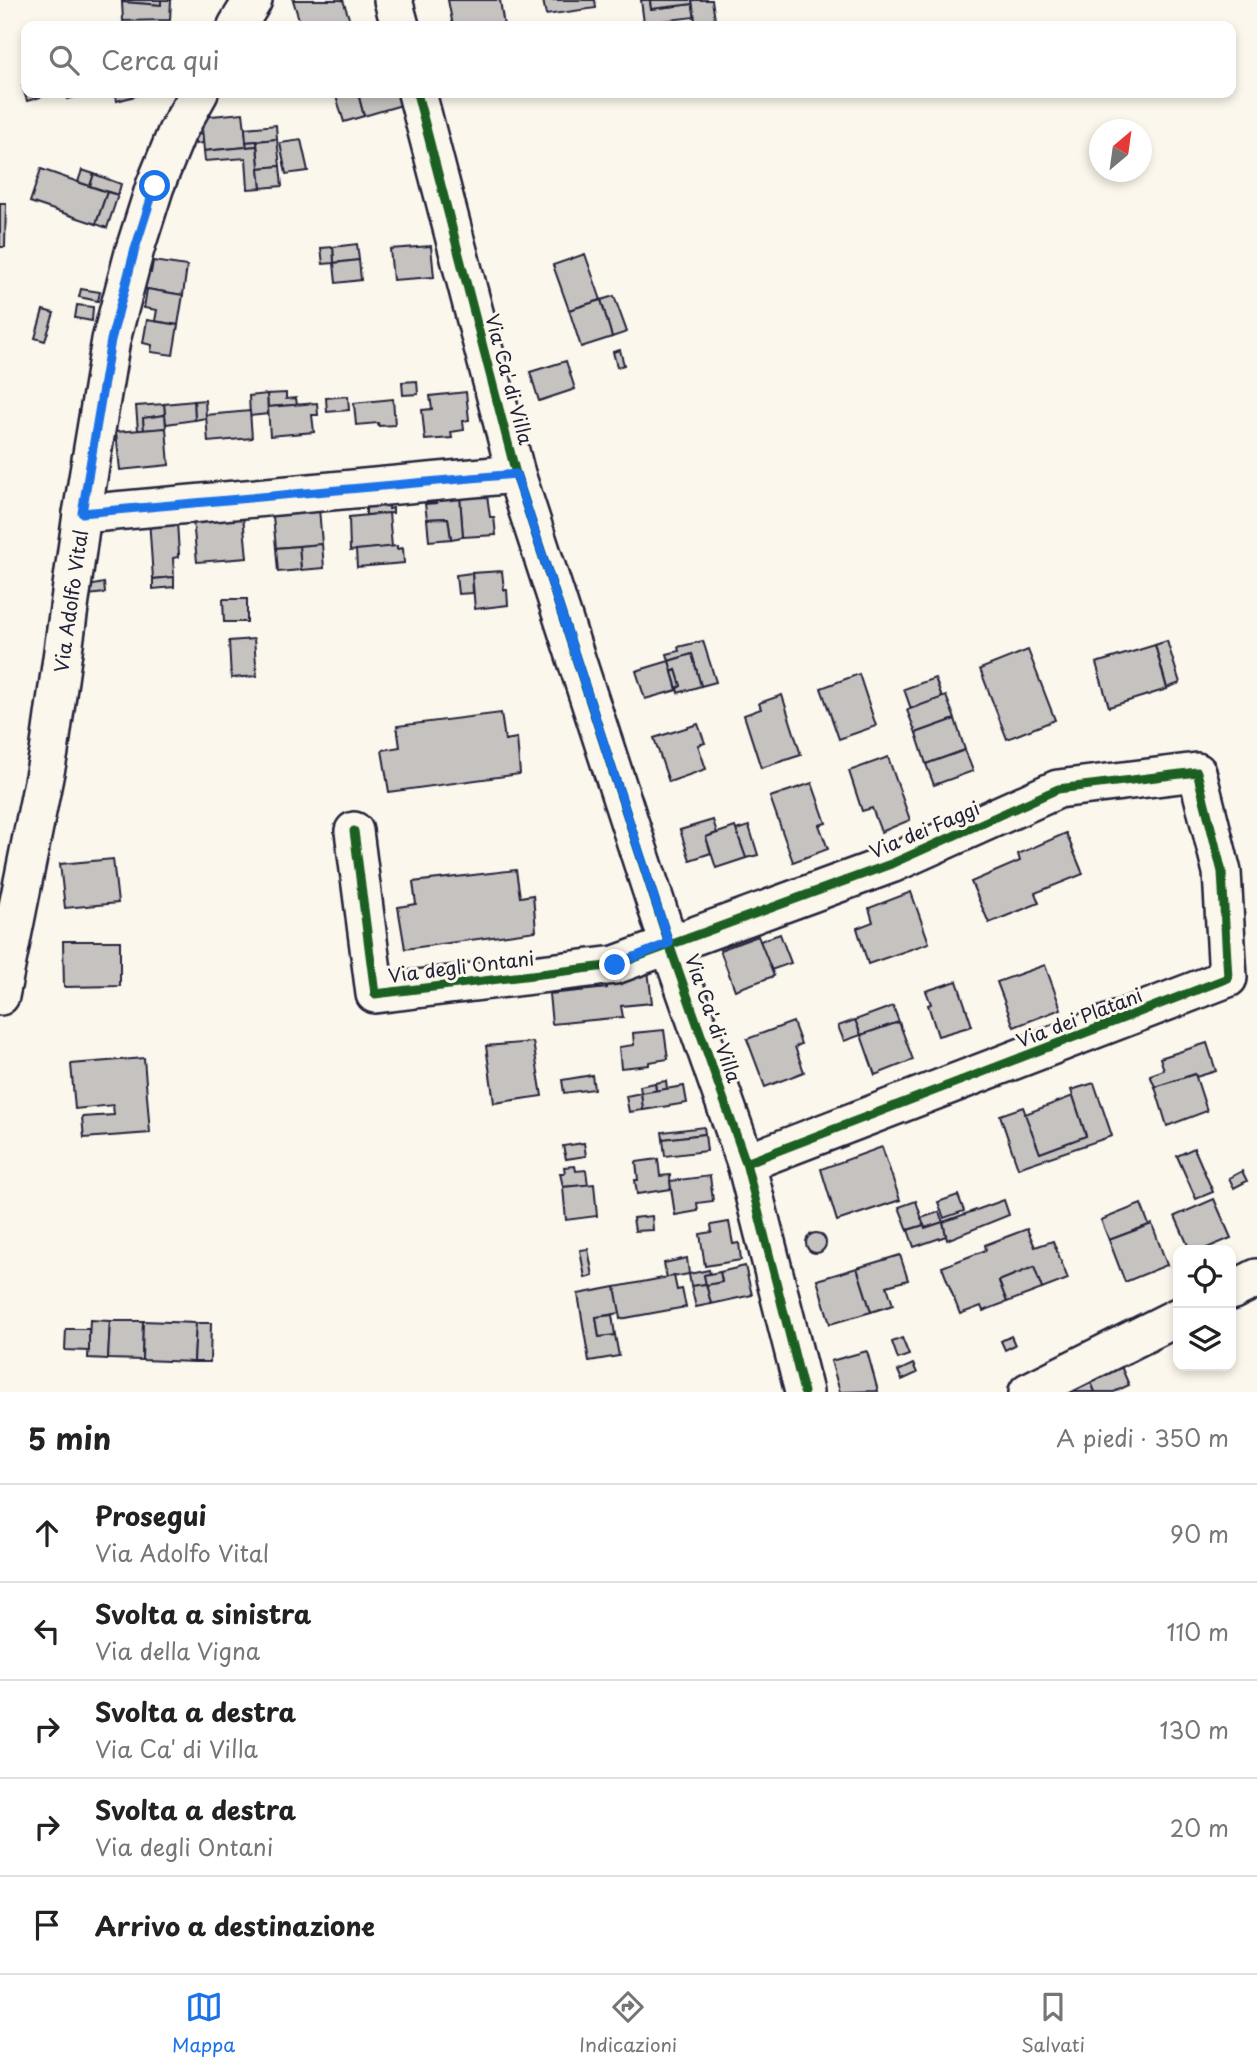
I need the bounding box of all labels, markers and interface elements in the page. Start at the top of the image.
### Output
search box [21,21,1236,98]
text: Cerca qui [101,40,220,79]
icon: search [45,41,83,79]
north arrow [1089,119,1152,182]
route start [139,170,170,201]
street label: Via Ca' di Villa [479,310,541,448]
street label: Via Adolfo Vital [46,528,94,674]
street label: Via dei Faggi [865,793,983,865]
street label: Via degli Ontani [386,943,536,989]
route end [599,949,630,980]
street label: Via Ca' di Villa [679,950,749,1086]
street label: Via dei Platani [1012,980,1146,1054]
map controls [1173,1245,1236,1371]
button: locate [1173,1245,1236,1308]
button: layers [1173,1308,1236,1371]
text: 5 min [28,1415,111,1460]
text: A piedi · 350 m [1056,1420,1229,1455]
text: Prosegui [95,1496,207,1535]
icon: ahead [28,1514,66,1552]
text: 90 m [1170,1516,1229,1551]
text: Via Adolfo Vital [95,1535,269,1570]
text: Svolta a sinistra [95,1594,311,1633]
icon: left [28,1612,66,1650]
text: 110 m [1167,1614,1229,1649]
text: Via della Vigna [95,1633,260,1668]
text: Svolta a destra [95,1692,296,1731]
icon: right [28,1710,66,1748]
text: 130 m [1159,1712,1229,1747]
text: Via Ca' di Villa [95,1731,258,1766]
text: Svolta a destra [95,1790,296,1829]
icon: right [28,1808,66,1846]
text: 20 m [1170,1810,1229,1845]
text: Via degli Ontani [95,1829,273,1864]
icon: arrive [28,1906,66,1944]
text: Arrivo a destinazione [95,1906,375,1945]
tab: Mappa [172,1988,235,2058]
tab: Indicazioni [579,1988,677,2058]
tab: Salvati [1021,1988,1085,2058]

